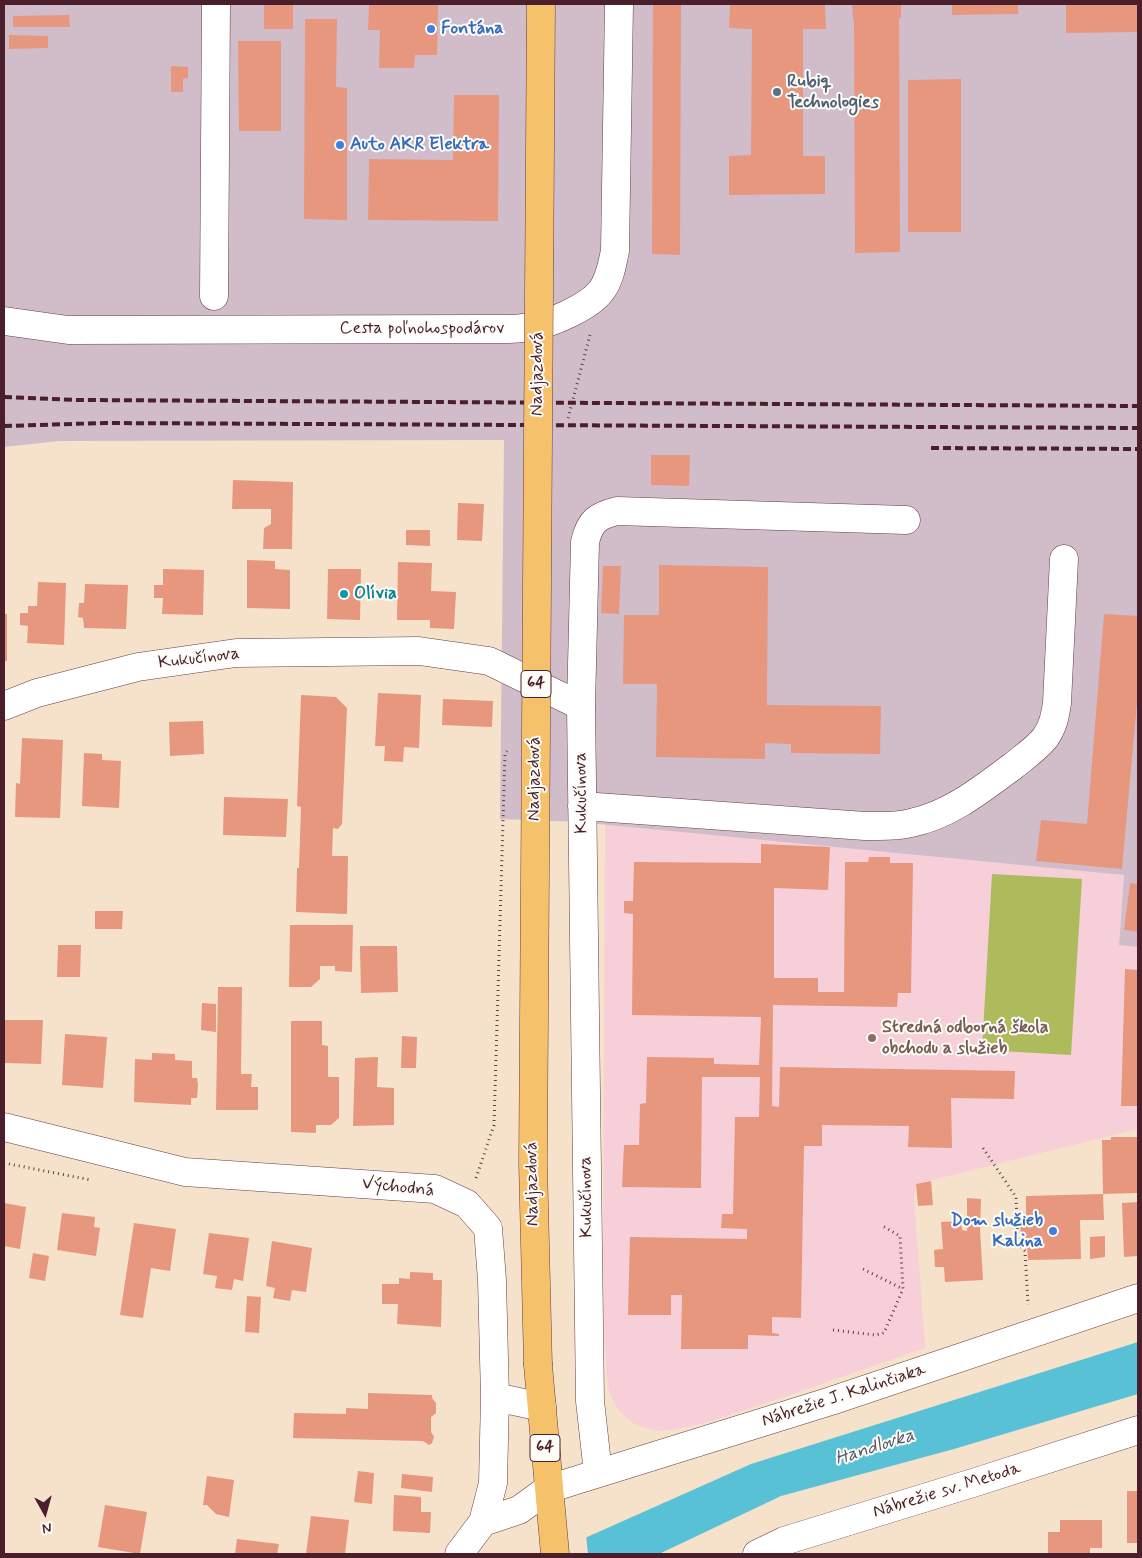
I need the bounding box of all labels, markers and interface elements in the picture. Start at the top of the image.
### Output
place label: Fontána [441,18,504,40]
marker: Fontána [425,23,437,35]
place label: Rubiq Technologies [787,71,879,114]
marker: Rubiq Technologies [771,86,783,98]
place label: Auto AKR Elektra [350,134,489,156]
marker: Auto AKR Elektra [334,139,346,151]
street label: Cesta poľnohospodárov [340,318,504,340]
street label: Nadjazdová [527,332,549,416]
place label: Olívia [354,583,397,605]
marker: Olívia [338,588,350,600]
street label: Kukučínova [157,643,241,675]
road number: 64 [521,671,551,698]
street label: Nadjazdová [524,737,546,821]
street label: Kukučínova [570,752,594,834]
place label: Stredná odborná škola obchodu a služieb [882,1017,1048,1060]
marker: Stredná odborná škola obchodu a služieb [866,1032,878,1044]
street label: Nadjazdová [521,1141,545,1227]
street label: Kukučínova [575,1156,599,1238]
street label: Východná [361,1173,435,1203]
place label: Dom služieb Kalina [951,1210,1043,1252]
marker: Dom služieb Kalina [1047,1225,1059,1237]
street label: Nábrežie J. Kalinčiaka [759,1359,929,1433]
water label: Handlovka [833,1425,917,1471]
road number: 64 [530,1435,560,1462]
street label: Nábrežie sv. Metoda [870,1458,1024,1524]
north arrow [20,1488,70,1538]
text: N [41,1518,53,1537]

